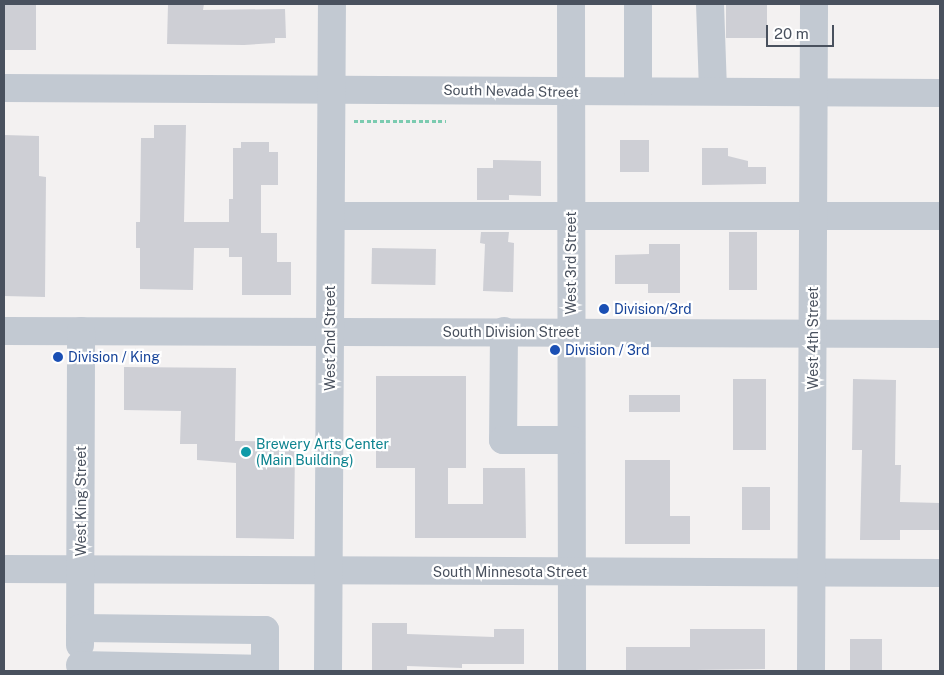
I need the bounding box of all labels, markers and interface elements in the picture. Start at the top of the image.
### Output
scale bar [769,15,836,47]
text: 20 m [774,25,809,42]
street label: South Nevada Street [443,81,579,101]
street label: West 3rd Street [563,211,579,315]
street label: West 2nd Street [322,285,338,391]
street label: West 4th Street [805,287,821,389]
place label: Division/3rd [614,301,692,317]
marker: Division/3rd [598,303,610,315]
street label: South Division Street [443,324,579,340]
place label: Division / 3rd [565,342,649,358]
marker: Division / 3rd [549,344,561,356]
place label: Division / King [68,349,160,365]
marker: Division / King [52,351,64,363]
place label: Brewery Arts Center (Main Building) [256,436,389,468]
street label: West King Street [73,446,89,556]
marker: Brewery Arts Center (Main Building) [240,446,252,458]
street label: South Minnesota Street [433,564,587,580]

